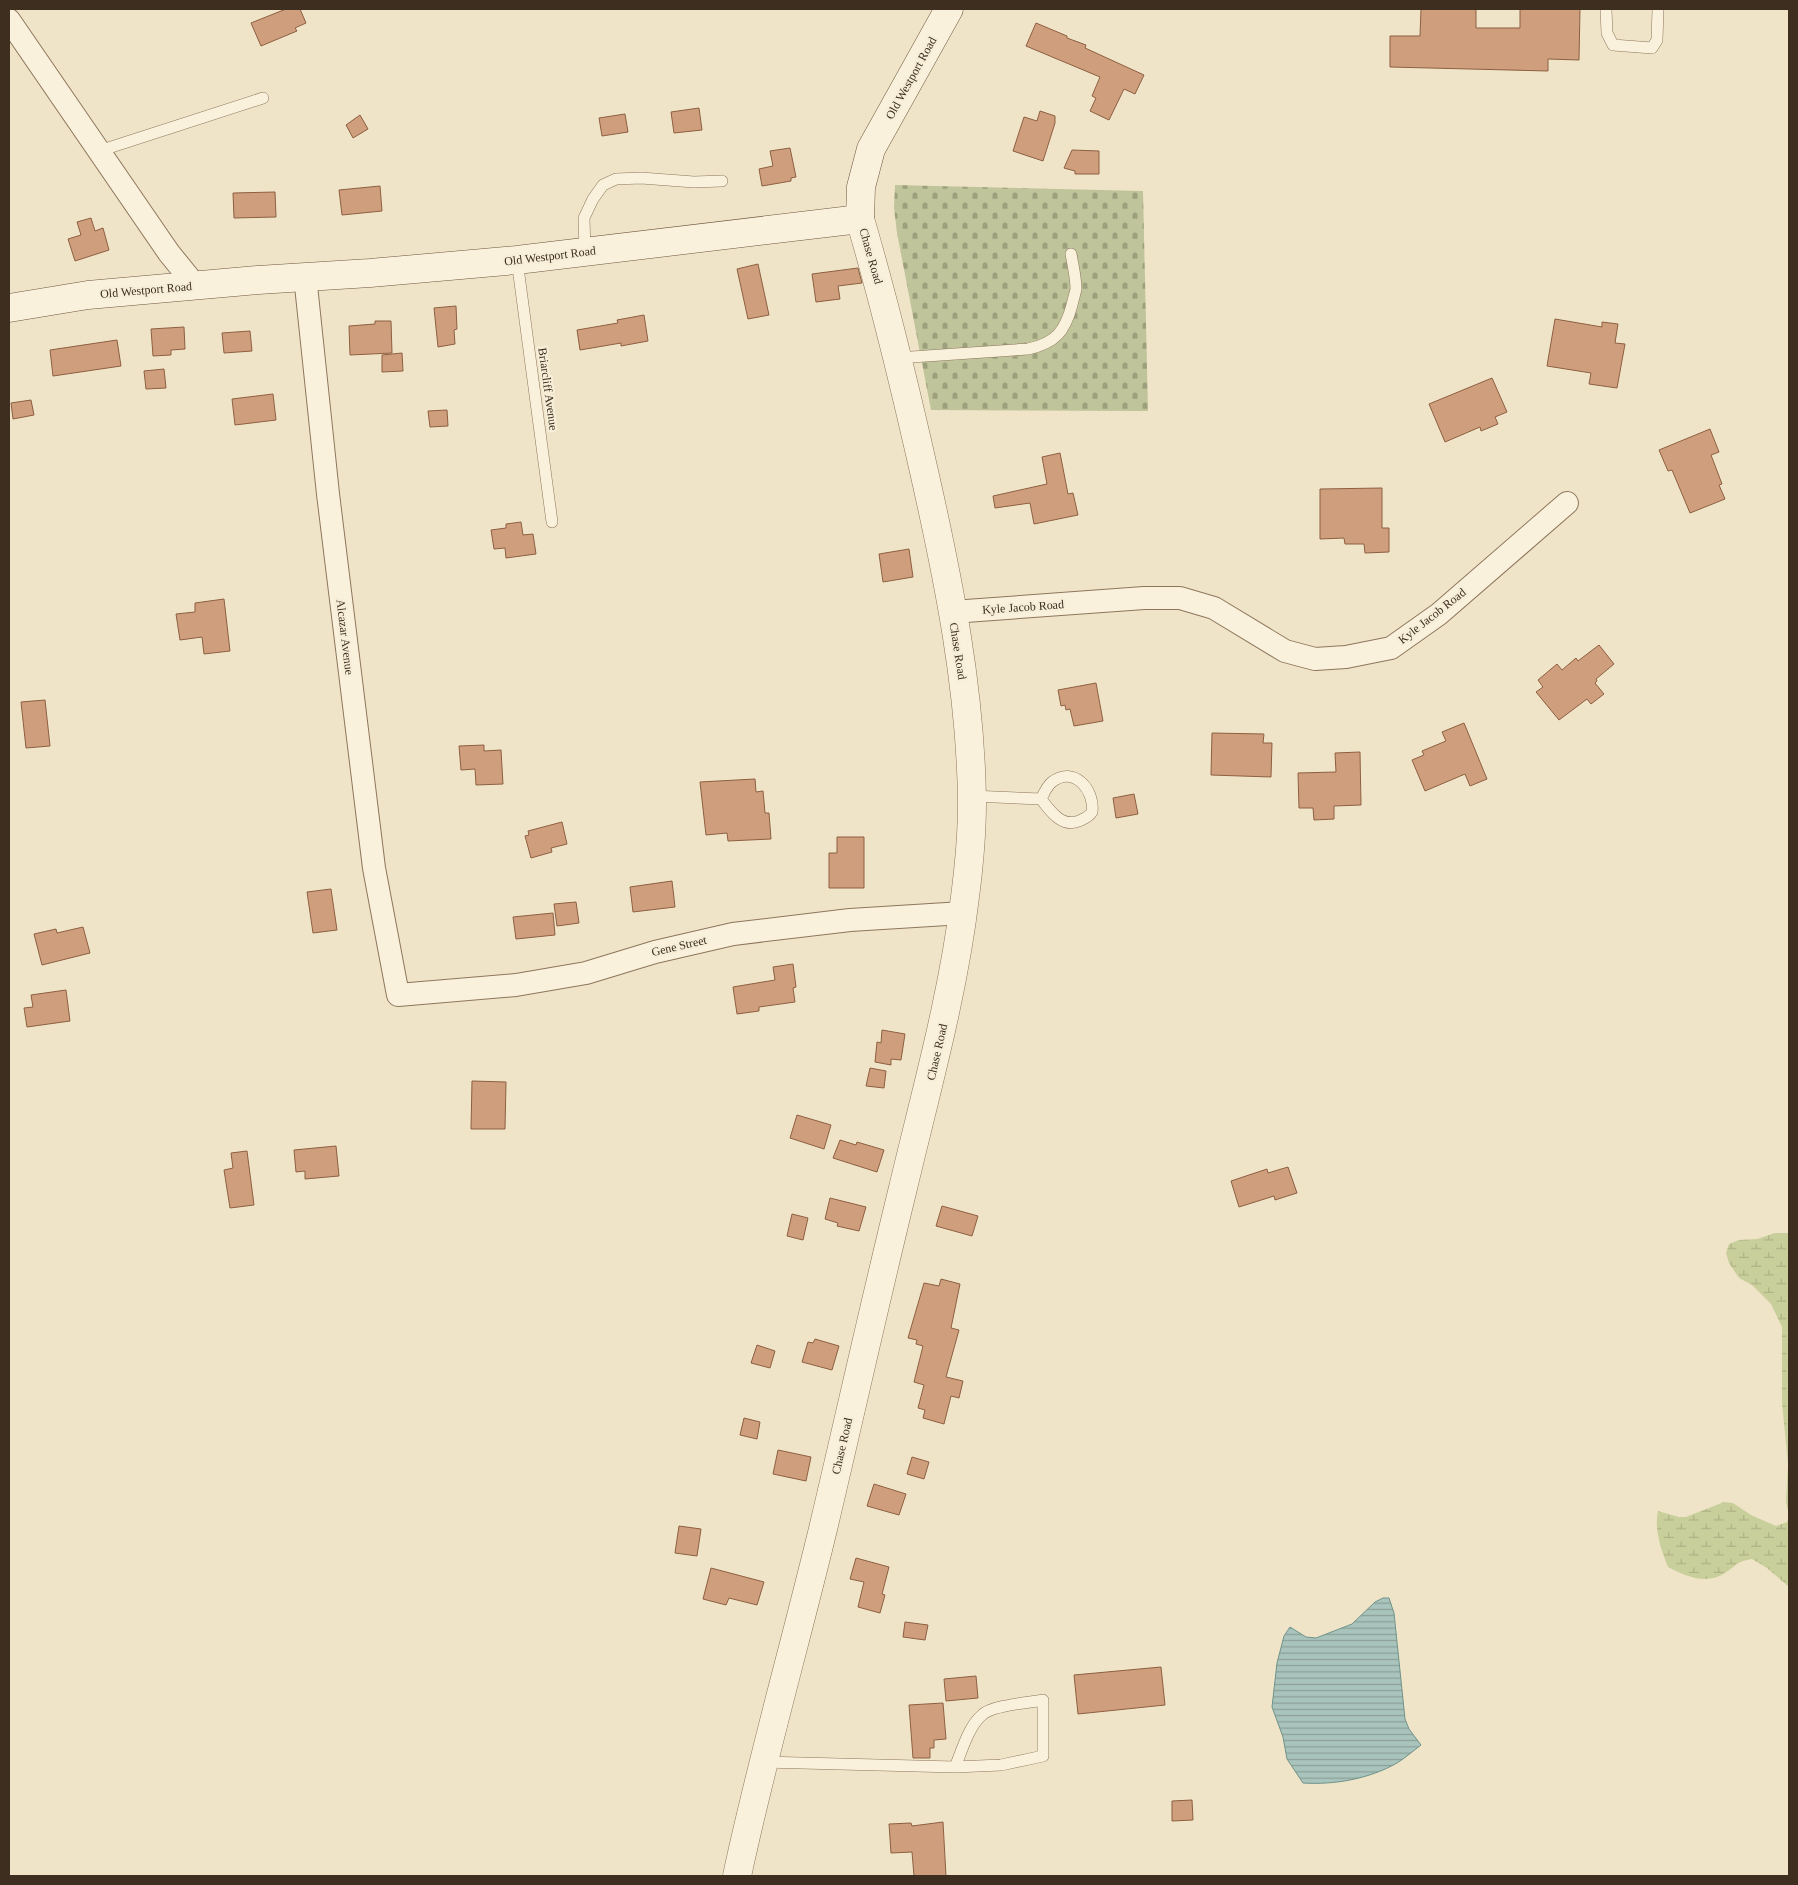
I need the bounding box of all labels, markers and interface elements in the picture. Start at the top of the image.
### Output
street label: Old Westport Road [883,34,939,122]
street label: Chase Road [856,226,886,286]
street label: Old Westport Road [503,243,597,269]
street label: Old Westport Road [99,279,193,301]
street label: Briarcliff Avenue [535,347,561,431]
street label: Kyle Jacob Road [1395,585,1469,647]
street label: Kyle Jacob Road [982,597,1064,617]
street label: Alcazar Avenue [333,598,357,676]
street label: Chase Road [947,621,969,681]
street label: Gene Street [650,933,709,959]
street label: Chase Road [924,1022,950,1082]
street label: Chase Road [829,1416,855,1476]

